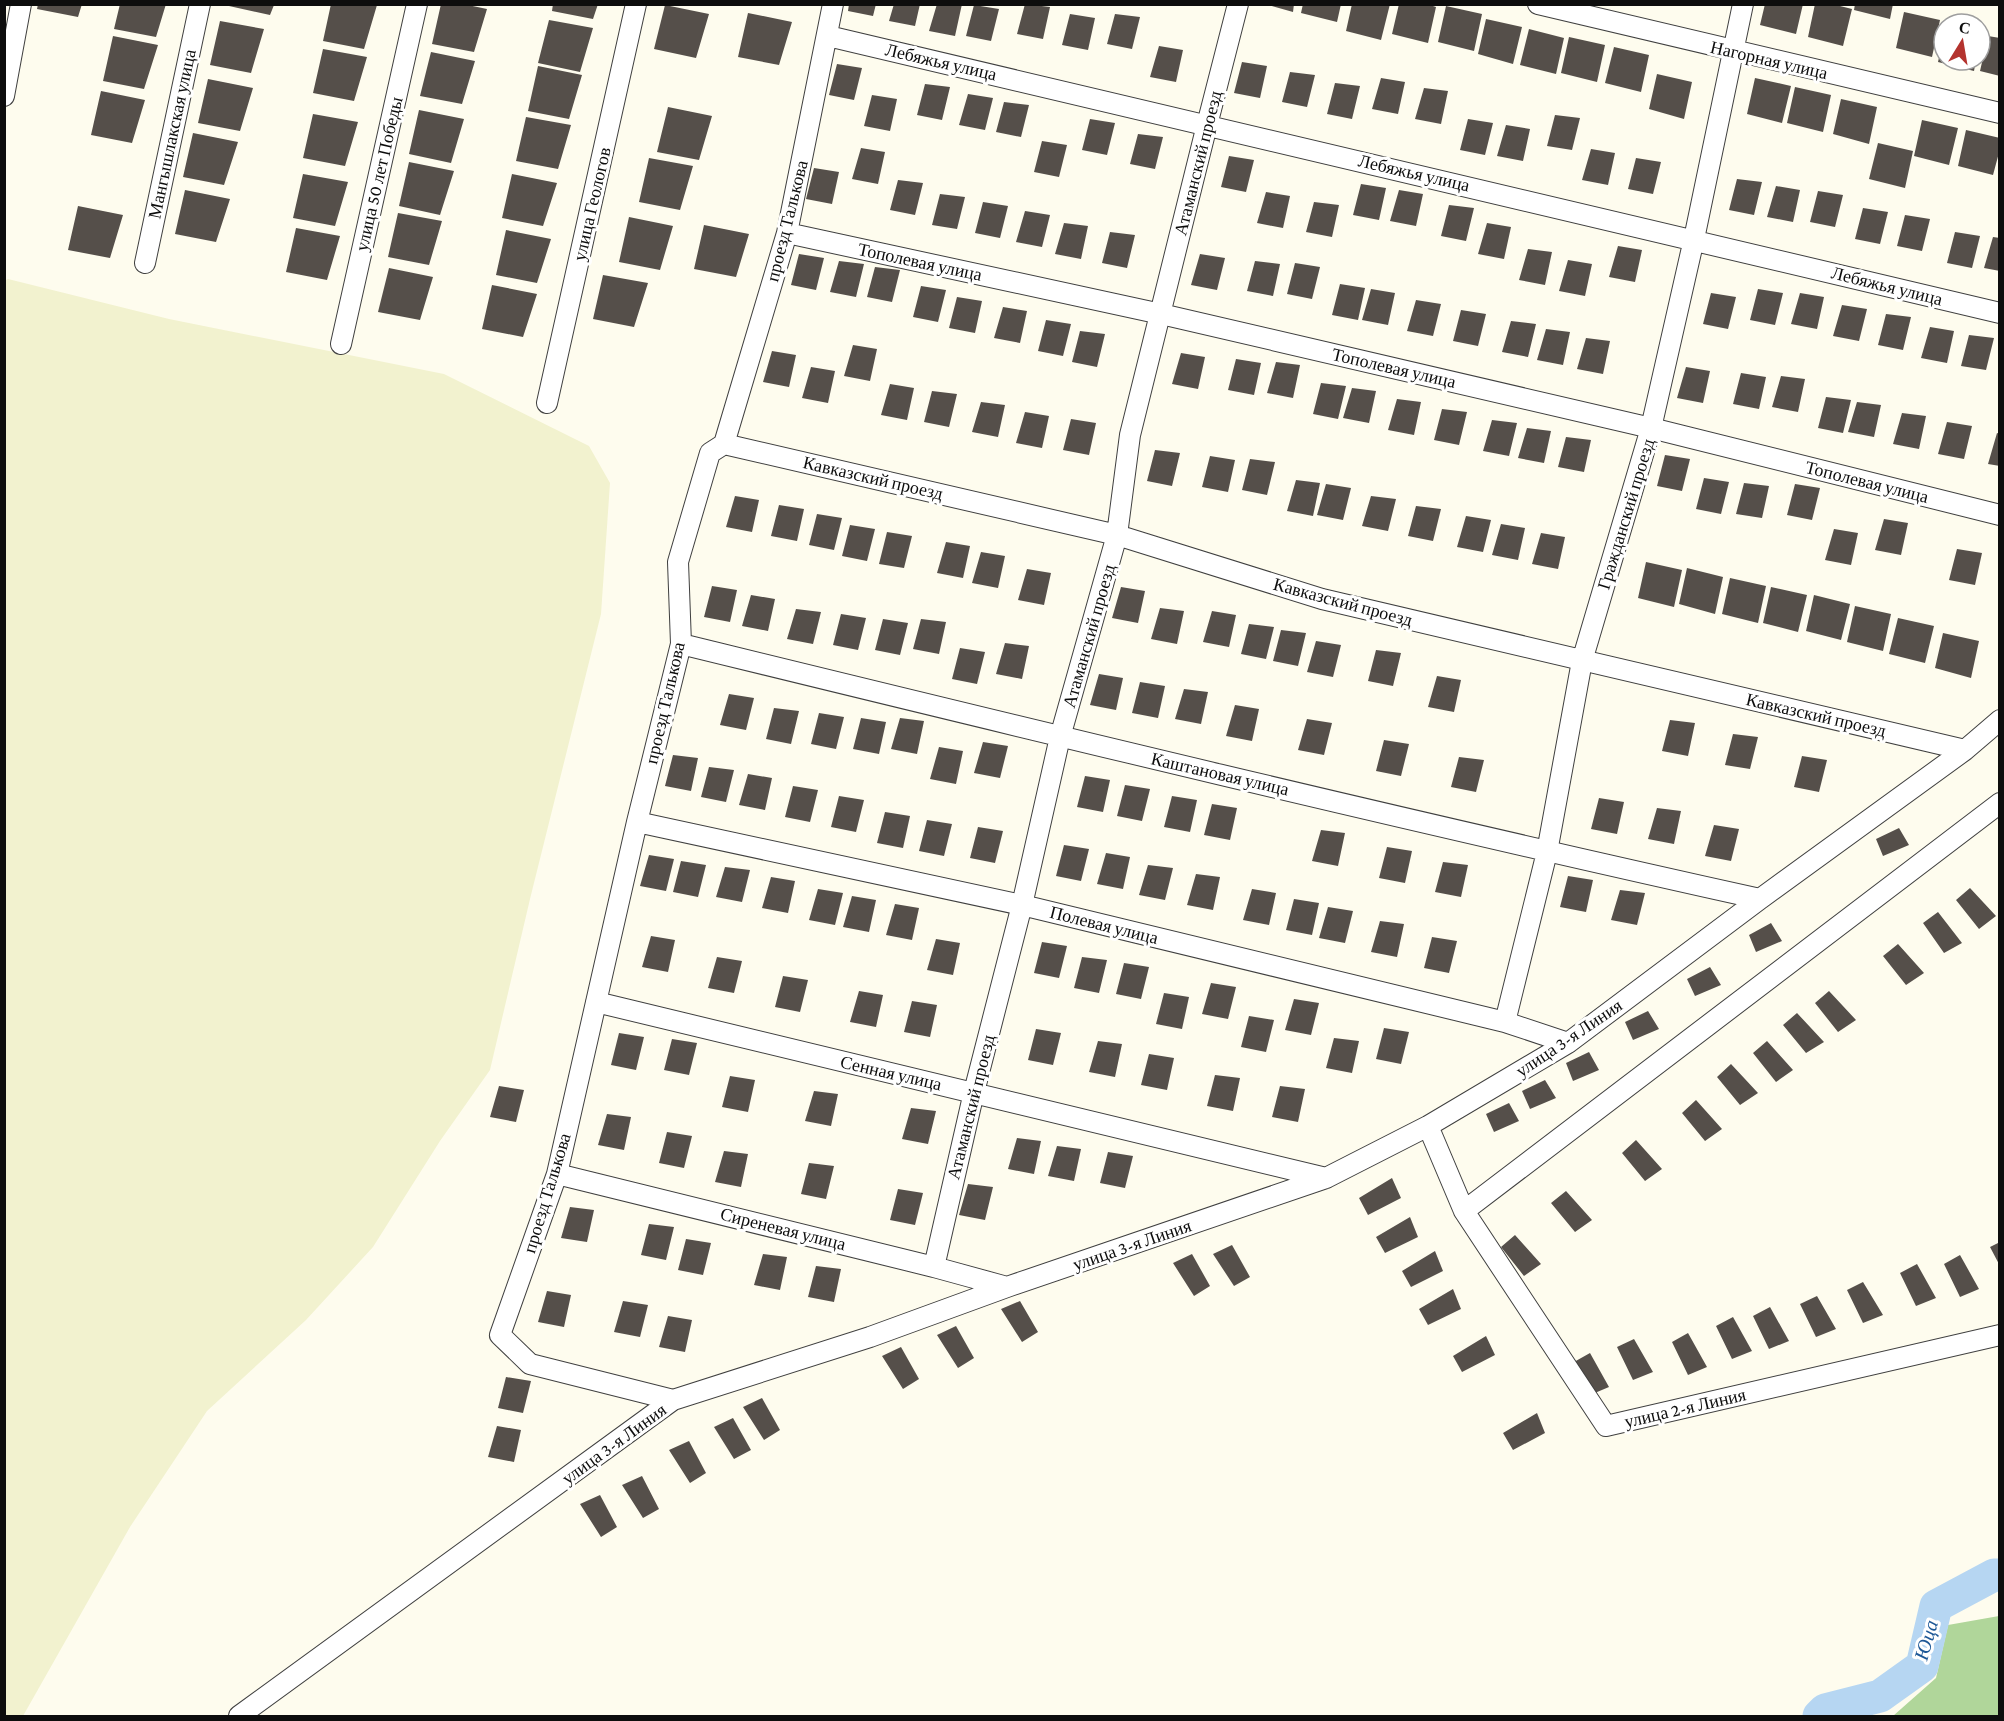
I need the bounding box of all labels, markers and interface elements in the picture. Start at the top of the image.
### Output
north arrow [1932,12,1992,72]
text: С [1957,18,1972,37]
street label: Нагорная улица [1708,37,1830,83]
street label: Лебяжья улица [883,39,999,85]
street label: Мангышлакская улица [144,47,200,221]
street label: Атаманский проезд [1170,89,1226,237]
street label: улица 50 лет Победы [351,95,407,253]
street label: улица Геологов [569,145,615,263]
street label: Лебяжья улица [1356,150,1472,196]
street label: проезд Талькова [762,158,812,284]
street label: Тополевая улица [856,239,984,285]
street label: Лебяжья улица [1829,263,1945,309]
street label: Тополевая улица [1330,344,1458,392]
street label: Гражданский проезд [1594,436,1658,592]
street label: Кавказский проезд [801,452,945,504]
street label: Тополевая улица [1803,457,1931,507]
street label: Атаманский проезд [1059,562,1119,710]
street label: Кавказский проезд [1271,574,1415,630]
street label: проезд Талькова [641,640,689,766]
street label: Кавказский проезд [1744,689,1888,741]
street label: Каштановая улица [1149,748,1291,800]
street label: Полевая улица [1048,902,1160,948]
street label: улица 3-я Линия [1512,995,1626,1081]
street label: Атаманский проезд [943,1033,999,1181]
street label: Сенная улица [838,1052,944,1094]
street label: проезд Талькова [519,1131,575,1255]
street label: Сиреневая улица [718,1204,848,1254]
street label: улица 3-я Линия [1070,1215,1194,1275]
street label: улица 2-я Линия [1622,1384,1748,1432]
street label: улица 3-я Линия [558,1399,670,1489]
water label: Юца [1910,1617,1943,1664]

